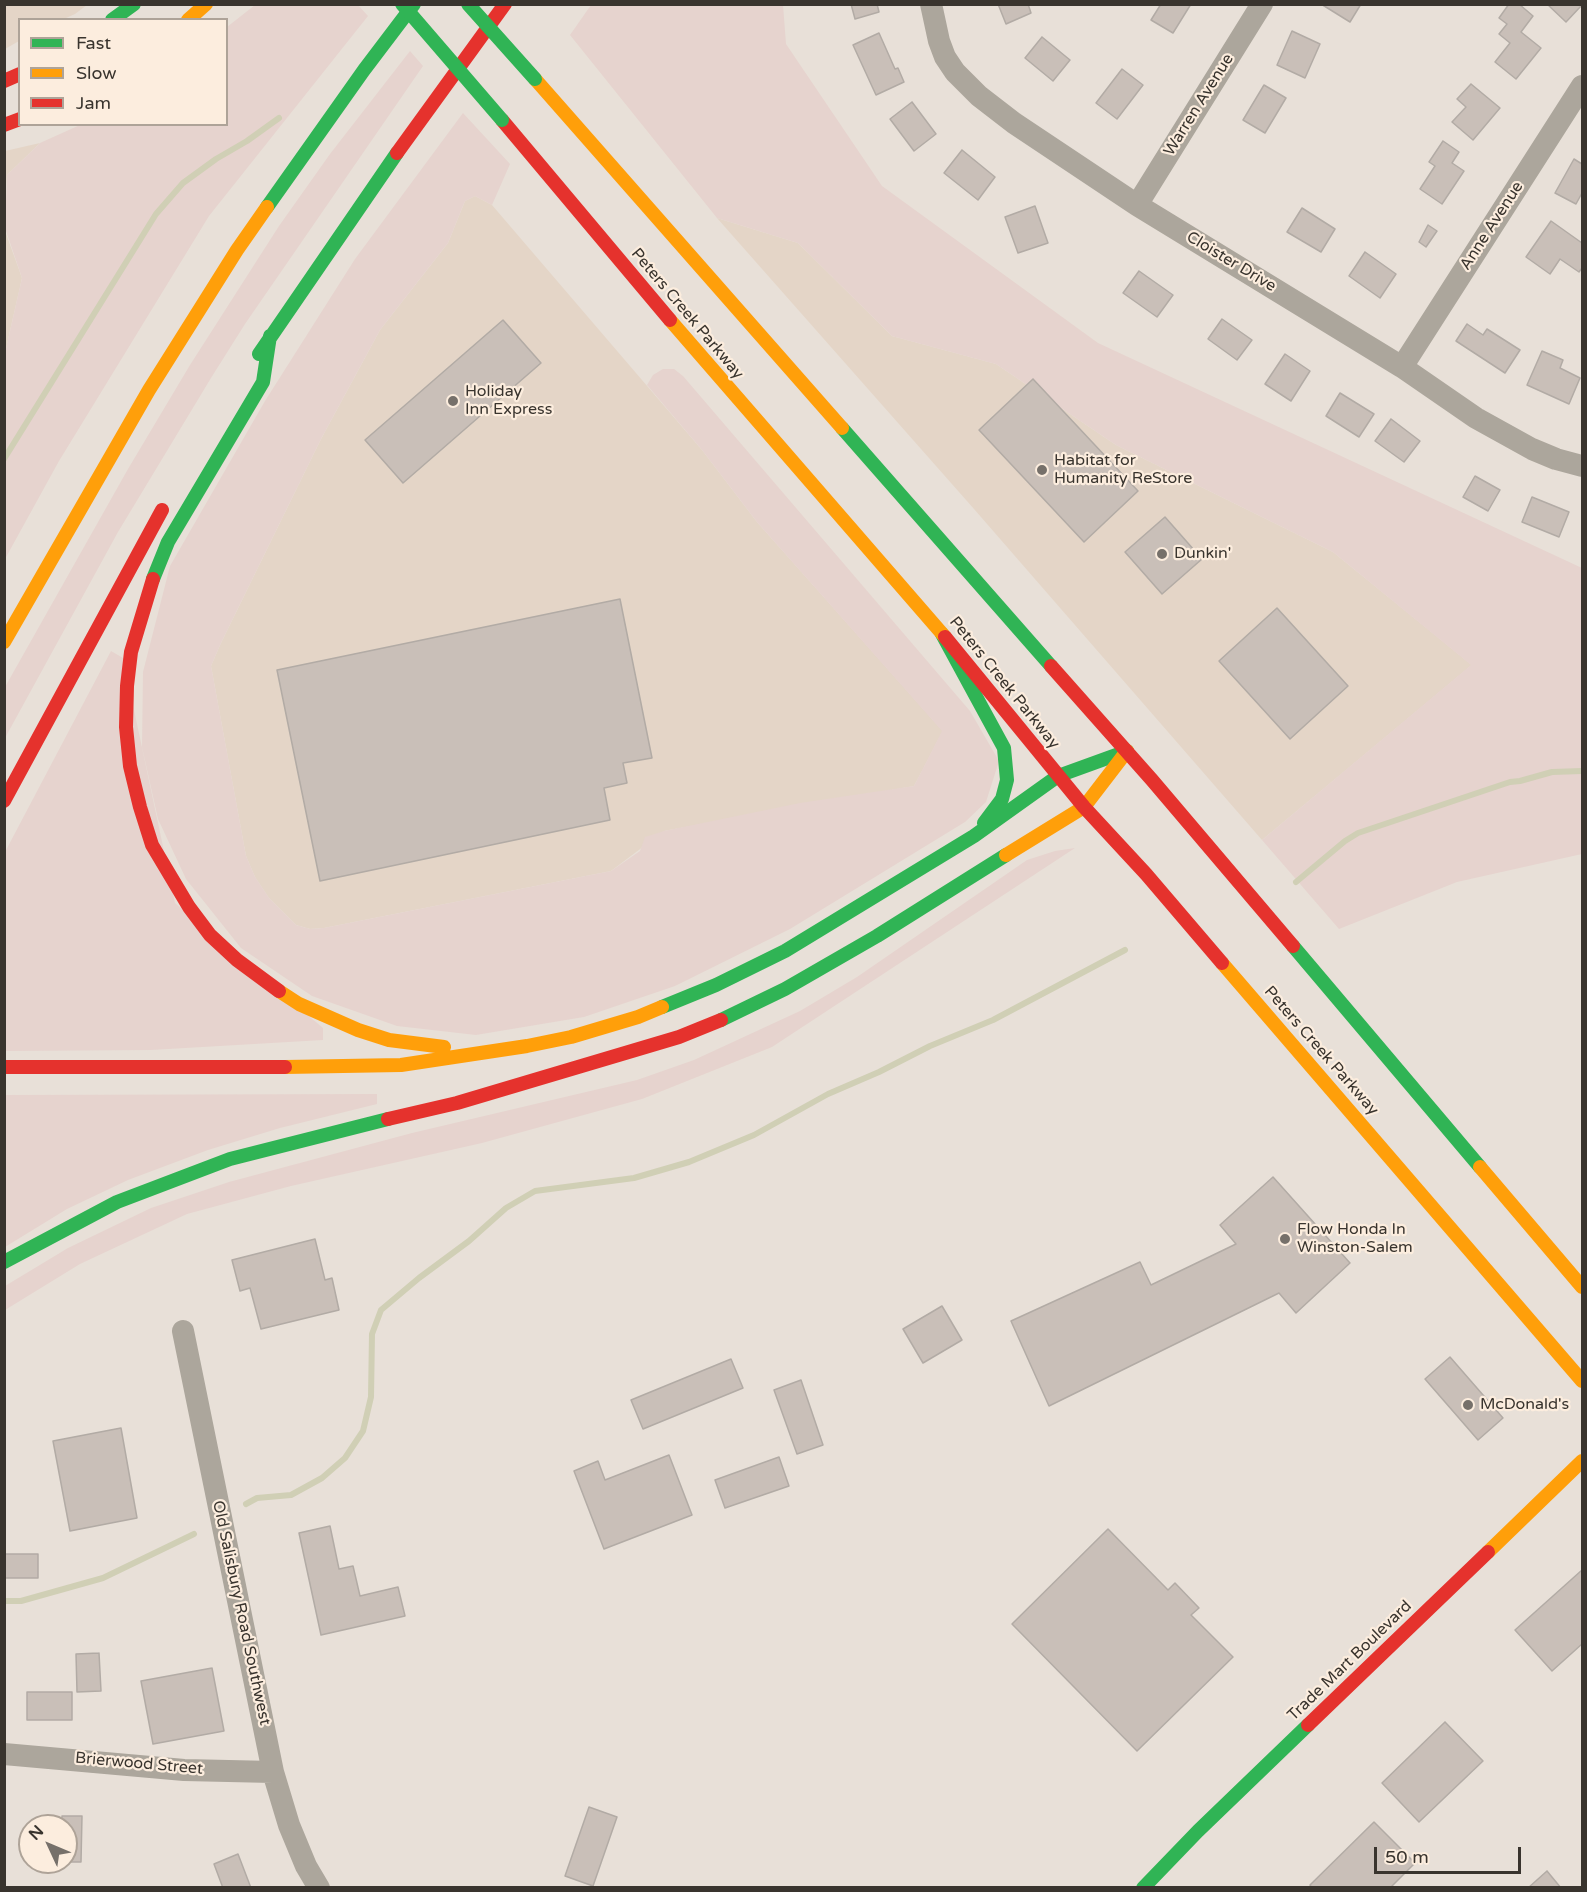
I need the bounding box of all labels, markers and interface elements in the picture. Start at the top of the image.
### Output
legend [18,18,228,126]
text: Fast [76,32,111,54]
street label: Warren Avenue [1160,50,1238,160]
text: Slow [76,62,117,84]
text: Jam [76,92,111,114]
street label: Anne Avenue [1456,178,1528,274]
street label: Cloister Drive [1183,228,1279,296]
street label: Peters Creek Parkway [627,245,747,383]
place label: Holiday Inn Express [465,382,552,420]
marker: Holiday Inn Express [446,394,460,408]
place label: Habitat for Humanity ReStore [1054,451,1192,489]
marker: Habitat for Humanity ReStore [1035,463,1049,477]
place label: Dunkin' [1174,544,1231,564]
marker: Dunkin' [1155,547,1169,561]
street label: Peters Creek Parkway [945,613,1063,753]
street label: Peters Creek Parkway [1260,983,1382,1119]
place label: Flow Honda In Winston-Salem [1297,1220,1413,1258]
marker: Flow Honda In Winston-Salem [1278,1232,1292,1246]
place label: McDonald's [1480,1395,1569,1415]
marker: McDonald's [1461,1398,1475,1412]
street label: Old Salisbury Road Southwest [208,1499,274,1727]
street label: Trade Mart Boulevard [1284,1597,1416,1725]
street label: Brierwood Street [74,1749,204,1779]
north arrow [18,1814,78,1874]
text: N [25,1821,48,1844]
scale bar [1377,1835,1524,1873]
text: 50 m [1385,1846,1429,1868]

